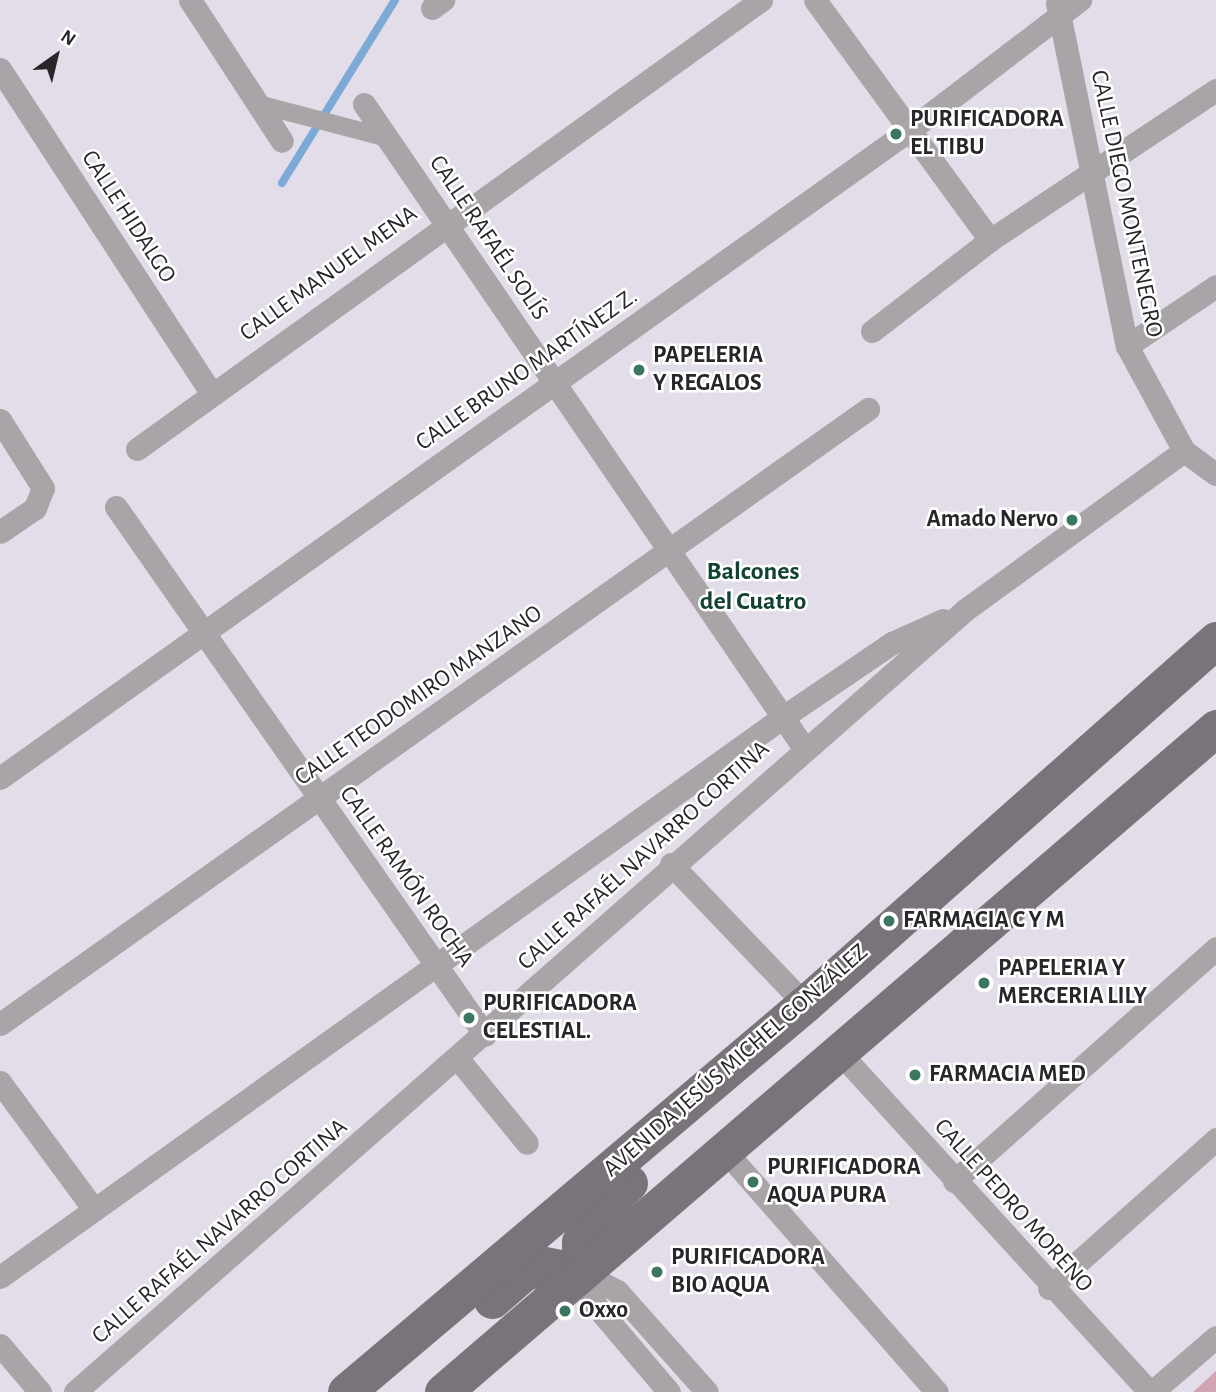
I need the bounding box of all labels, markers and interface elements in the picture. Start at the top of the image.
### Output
north arrow [21,21,91,91]
text: N [57,27,79,50]
street label: CALLE DIEGO MONTENEGRO [1084,68,1168,340]
place label: PURIFICADORA EL TIBU [910,106,1064,162]
marker: PURIFICADORA EL TIBU [888,126,904,142]
street label: CALLE HIDALGO [74,145,182,289]
street label: CALLE RAFAÉL SOLÍS [422,150,554,326]
street label: CALLE MANUEL MENA [235,200,423,348]
street label: CALLE BRUNO MARTÍNEZ Z. [411,283,643,457]
place label: PAPELERIA Y REGALOS [653,342,763,398]
marker: PAPELERIA Y REGALOS [631,362,647,378]
place label: Amado Nervo [926,506,1058,534]
marker: Amado Nervo [1064,512,1080,528]
district label: Balcones del Cuatro [700,556,806,618]
street label: CALLE TEODOMIRO MANZANO [290,599,548,793]
street label: CALLE RAFAÉL NAVARRO CORTINA [512,735,776,977]
street label: CALLE RAMÓN ROCHA [333,781,479,973]
place label: FARMACIA C Y M [903,907,1065,935]
marker: FARMACIA C Y M [881,913,897,929]
street label: AVENIDA JESÚS MICHEL GONZÁLEZ [598,938,874,1184]
place label: PAPELERIA Y MERCERIA LILY [998,955,1147,1011]
marker: PAPELERIA Y MERCERIA LILY [976,975,992,991]
place label: PURIFICADORA CELESTIAL. [483,990,637,1046]
marker: PURIFICADORA CELESTIAL. [461,1010,477,1026]
place label: FARMACIA MED [929,1061,1086,1089]
marker: FARMACIA MED [907,1067,923,1083]
street label: CALLE RAFAÉL NAVARRO CORTINA [86,1113,354,1351]
street label: CALLE PEDRO MORENO [927,1113,1099,1299]
place label: PURIFICADORA AQUA PURA [767,1154,921,1210]
marker: PURIFICADORA AQUA PURA [745,1174,761,1190]
place label: PURIFICADORA BIO AQUA [671,1244,825,1300]
marker: PURIFICADORA BIO AQUA [649,1264,665,1280]
place label: Oxxo [579,1297,628,1325]
marker: Oxxo [557,1303,573,1319]

